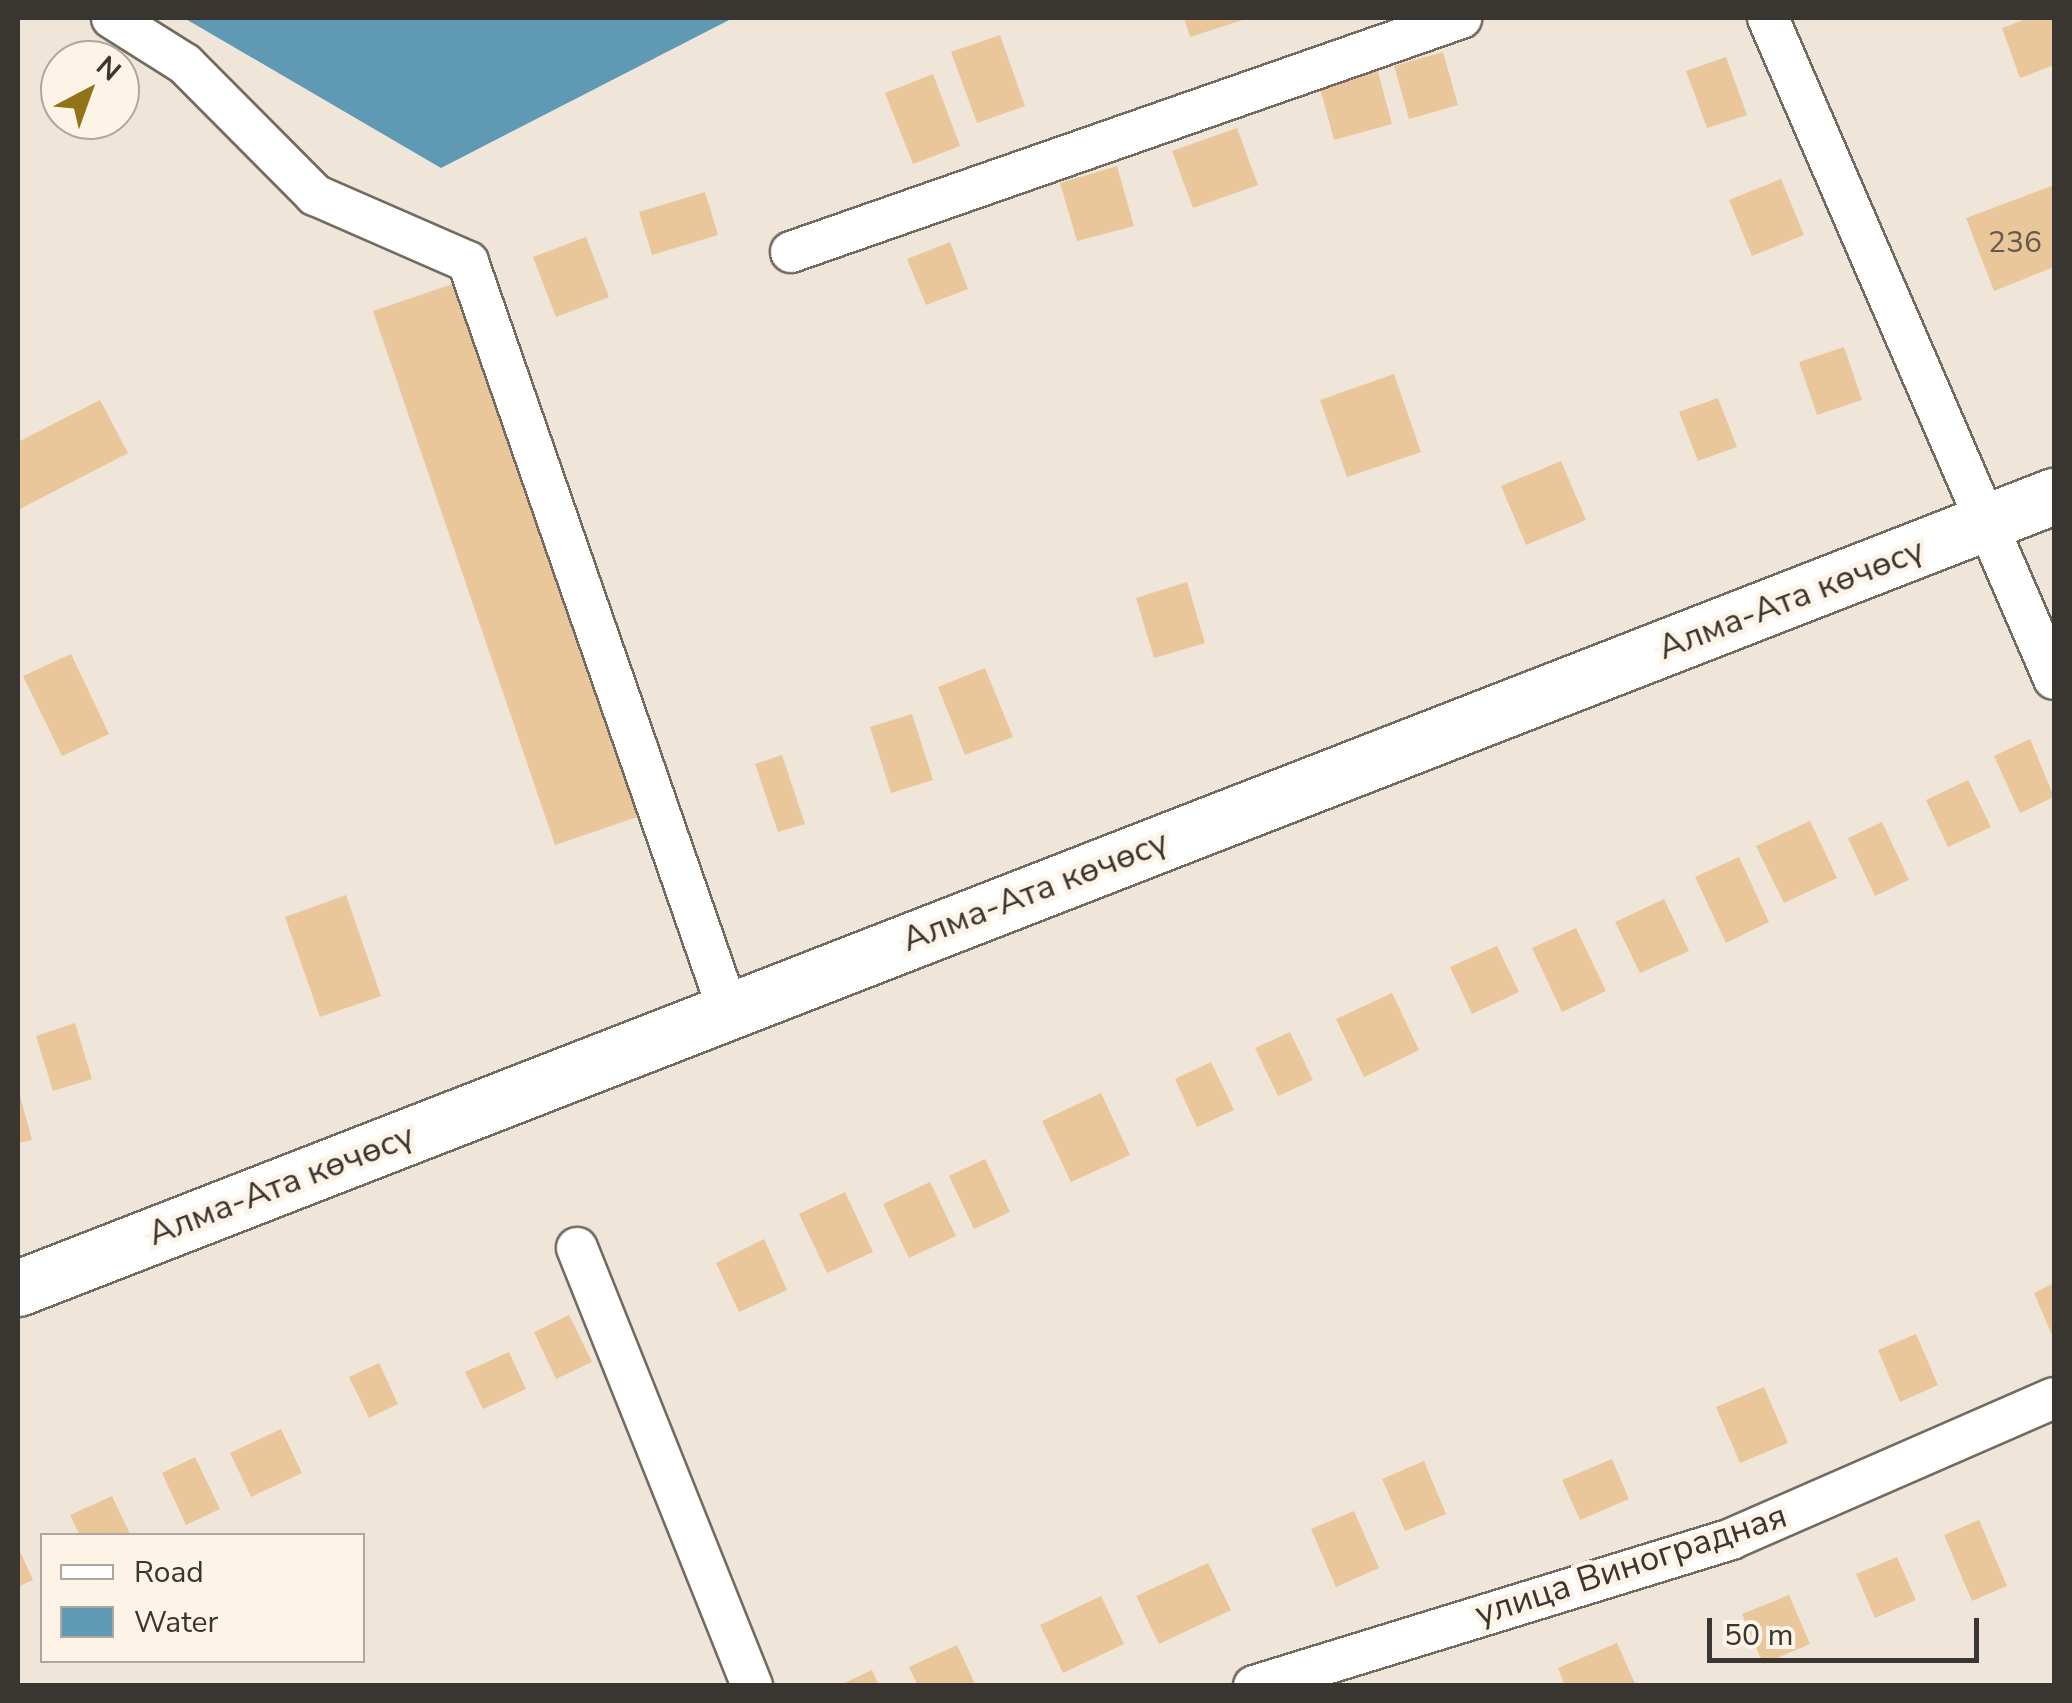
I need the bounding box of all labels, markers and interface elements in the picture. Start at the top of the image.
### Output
north arrow [40,40,140,140]
text: N [88,48,129,90]
house number: 236 [1988,225,2042,261]
street label: Алма-Ата көчөсү [1652,529,1930,669]
street label: Алма-Ата көчөсү [896,821,1174,961]
street label: Алма-Ата көчөсү [142,1115,420,1255]
street label: улица Виноградная [1470,1495,1792,1635]
legend [40,1533,365,1663]
text: Road [134,1552,204,1593]
scale bar [1712,1598,1984,1660]
text: Water [134,1602,218,1643]
text: 50 m [1724,1615,1793,1656]

